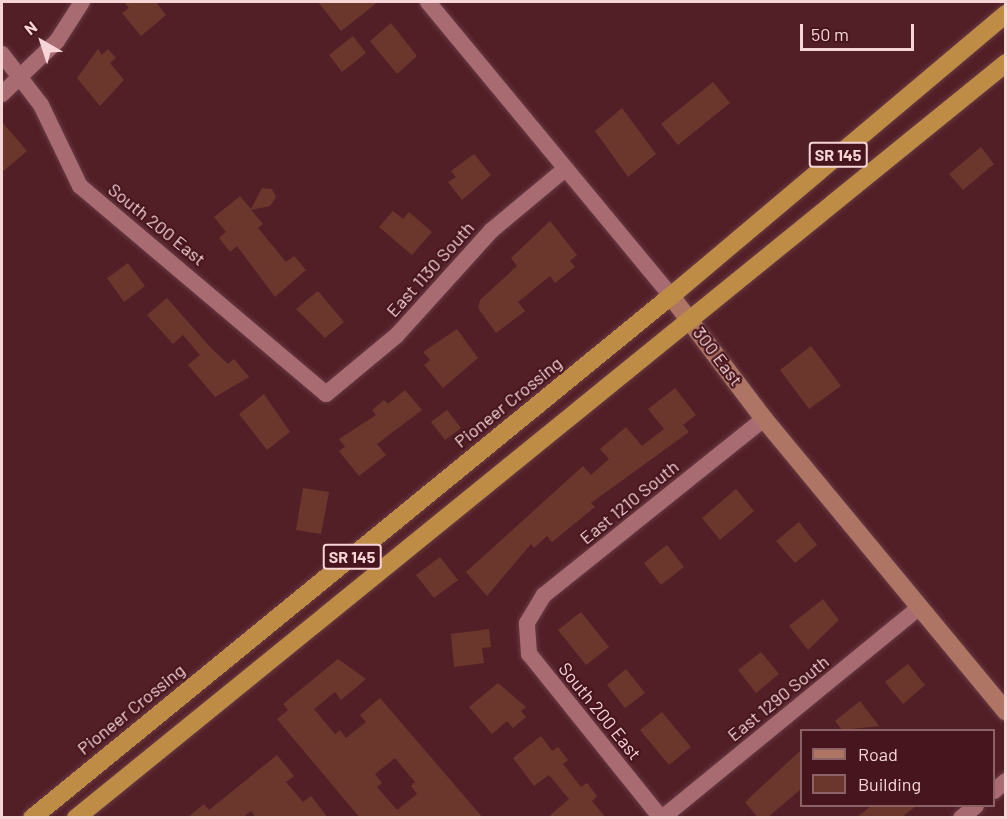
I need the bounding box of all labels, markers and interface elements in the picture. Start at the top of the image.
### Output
north arrow [12,12,72,72]
scale bar [803,12,917,50]
text: N [20,17,40,38]
text: 50 m [811,23,849,45]
road number: SR 145 [808,142,868,168]
street label: South 200 East [104,178,210,270]
street label: East 1130 South [382,217,478,321]
street label: 300 East [689,322,747,390]
street label: Pioneer Crossing [450,352,566,452]
street label: East 1210 South [575,456,683,548]
road number: SR 145 [322,544,382,570]
street label: East 1290 South [723,651,833,745]
street label: South 200 East [554,658,646,764]
street label: Pioneer Crossing [73,659,189,759]
legend [800,729,995,807]
text: Road [858,743,898,765]
text: Building [858,773,921,795]

